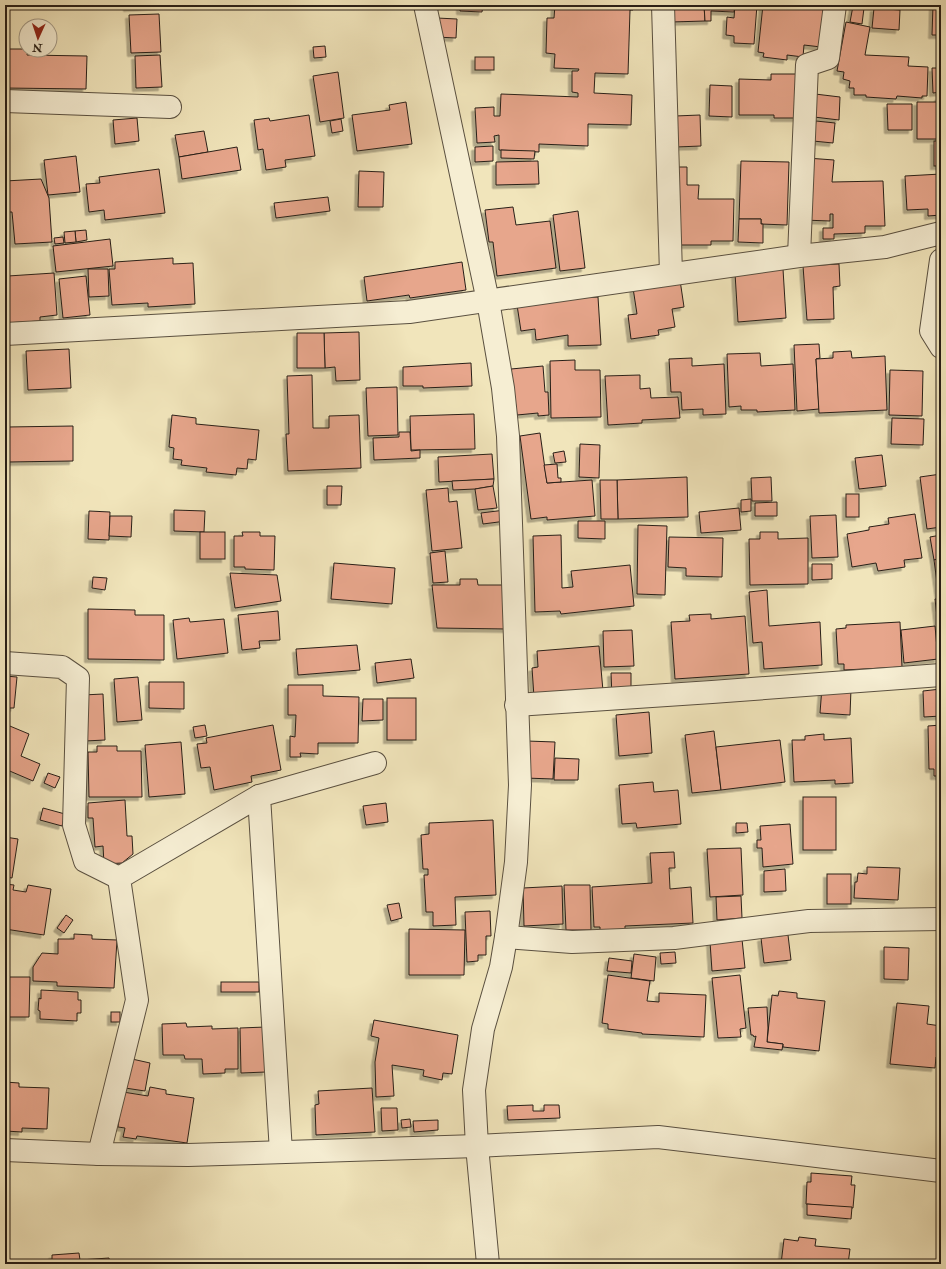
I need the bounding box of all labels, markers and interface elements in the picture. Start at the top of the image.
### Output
north arrow [18,18,58,58]
text: N [31,41,44,54]

